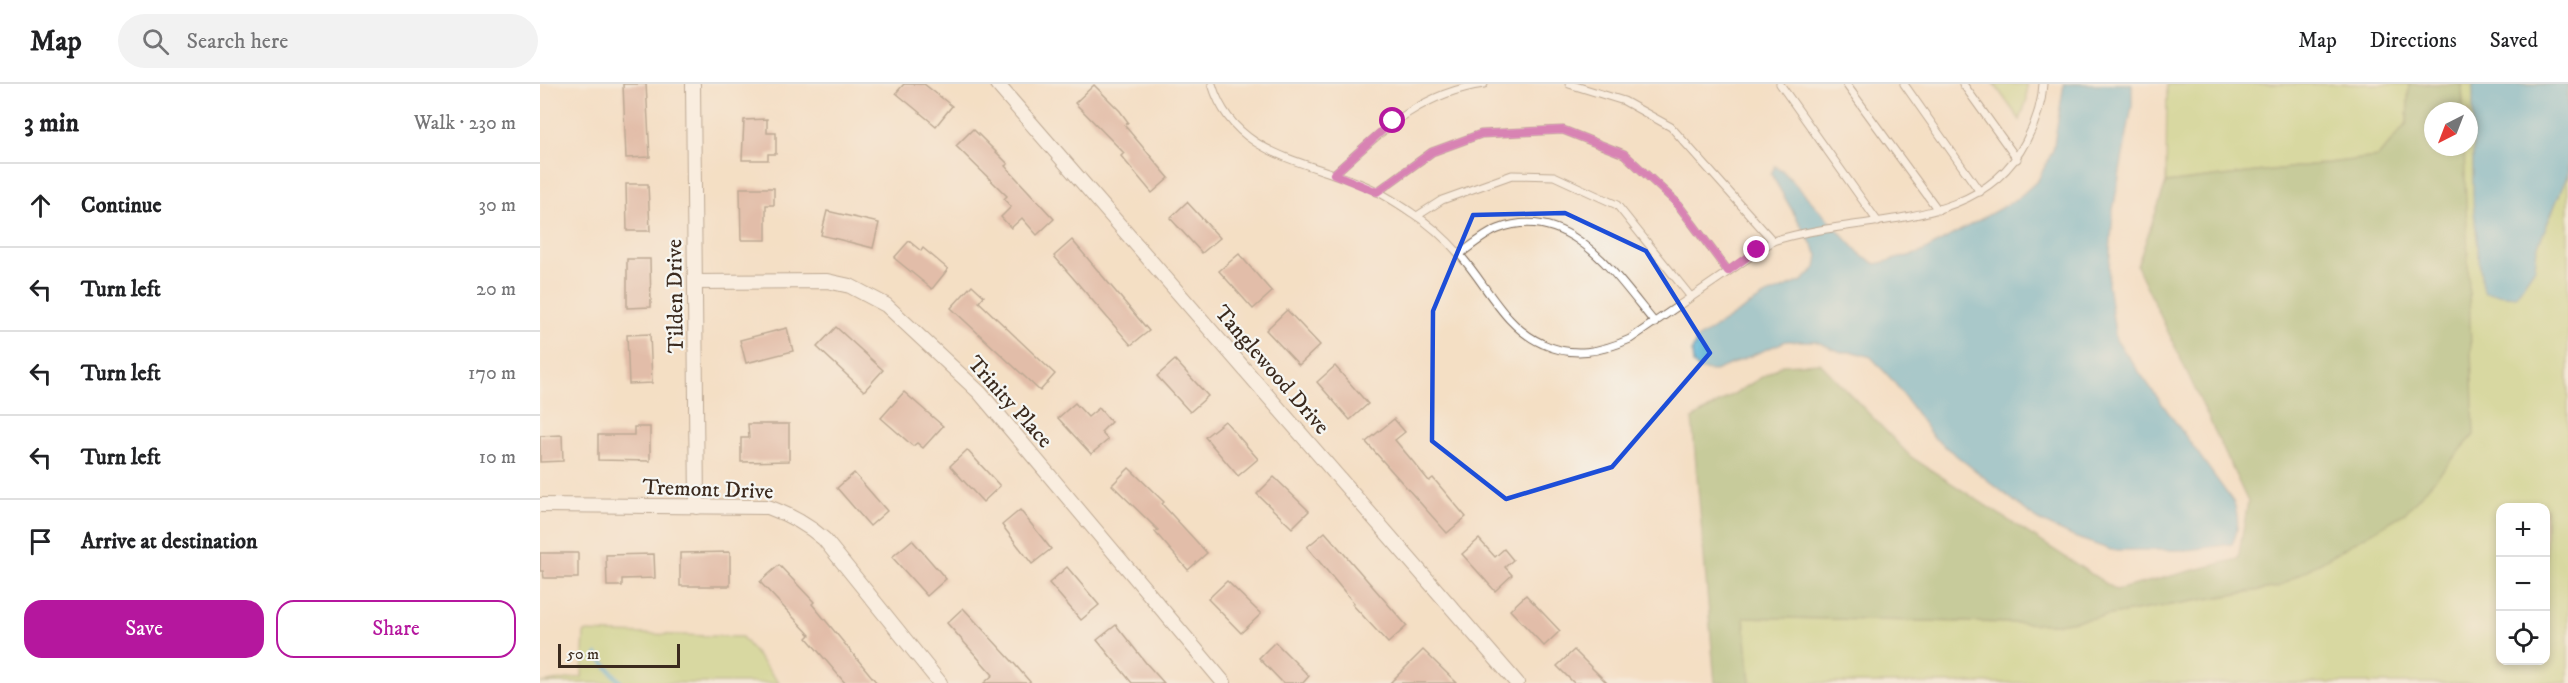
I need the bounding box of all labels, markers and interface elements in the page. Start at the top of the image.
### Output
search box [118,14,538,68]
text: Map [30,24,82,59]
icon: search [139,25,172,58]
text: Search here [187,28,288,55]
text: Map [2298,28,2337,54]
text: Directions [2370,28,2457,54]
text: Saved [2490,28,2538,54]
north arrow [2424,102,2478,156]
text: 3 min [24,107,79,140]
route start [1379,107,1405,133]
text: Walk · 230 m [414,111,516,136]
icon: ahead [24,189,57,222]
text: Continue [81,192,162,219]
text: 30 m [478,193,516,218]
route end [1743,236,1769,262]
street label: Tilden Drive [661,239,690,353]
icon: left [24,273,57,306]
text: Turn left [81,276,161,303]
text: 20 m [476,277,516,302]
street label: Tanglewood Drive [1209,300,1335,440]
street label: Trinity Place [961,350,1058,454]
icon: left [24,357,57,390]
text: Turn left [81,360,161,387]
text: 170 m [468,361,516,386]
icon: left [24,441,57,474]
text: Turn left [81,444,161,471]
text: 10 m [479,445,516,470]
street label: Tremont Drive [642,474,774,505]
map controls [2496,503,2550,665]
button: + [2496,503,2550,557]
icon: arrive [24,525,57,558]
text: Arrive at destination [81,528,258,555]
button: − [2496,557,2550,611]
button: Save [24,600,264,658]
button: Share [276,600,516,658]
button: locate [2496,611,2550,665]
scale bar [558,641,680,668]
text: 50 m [567,644,599,664]

